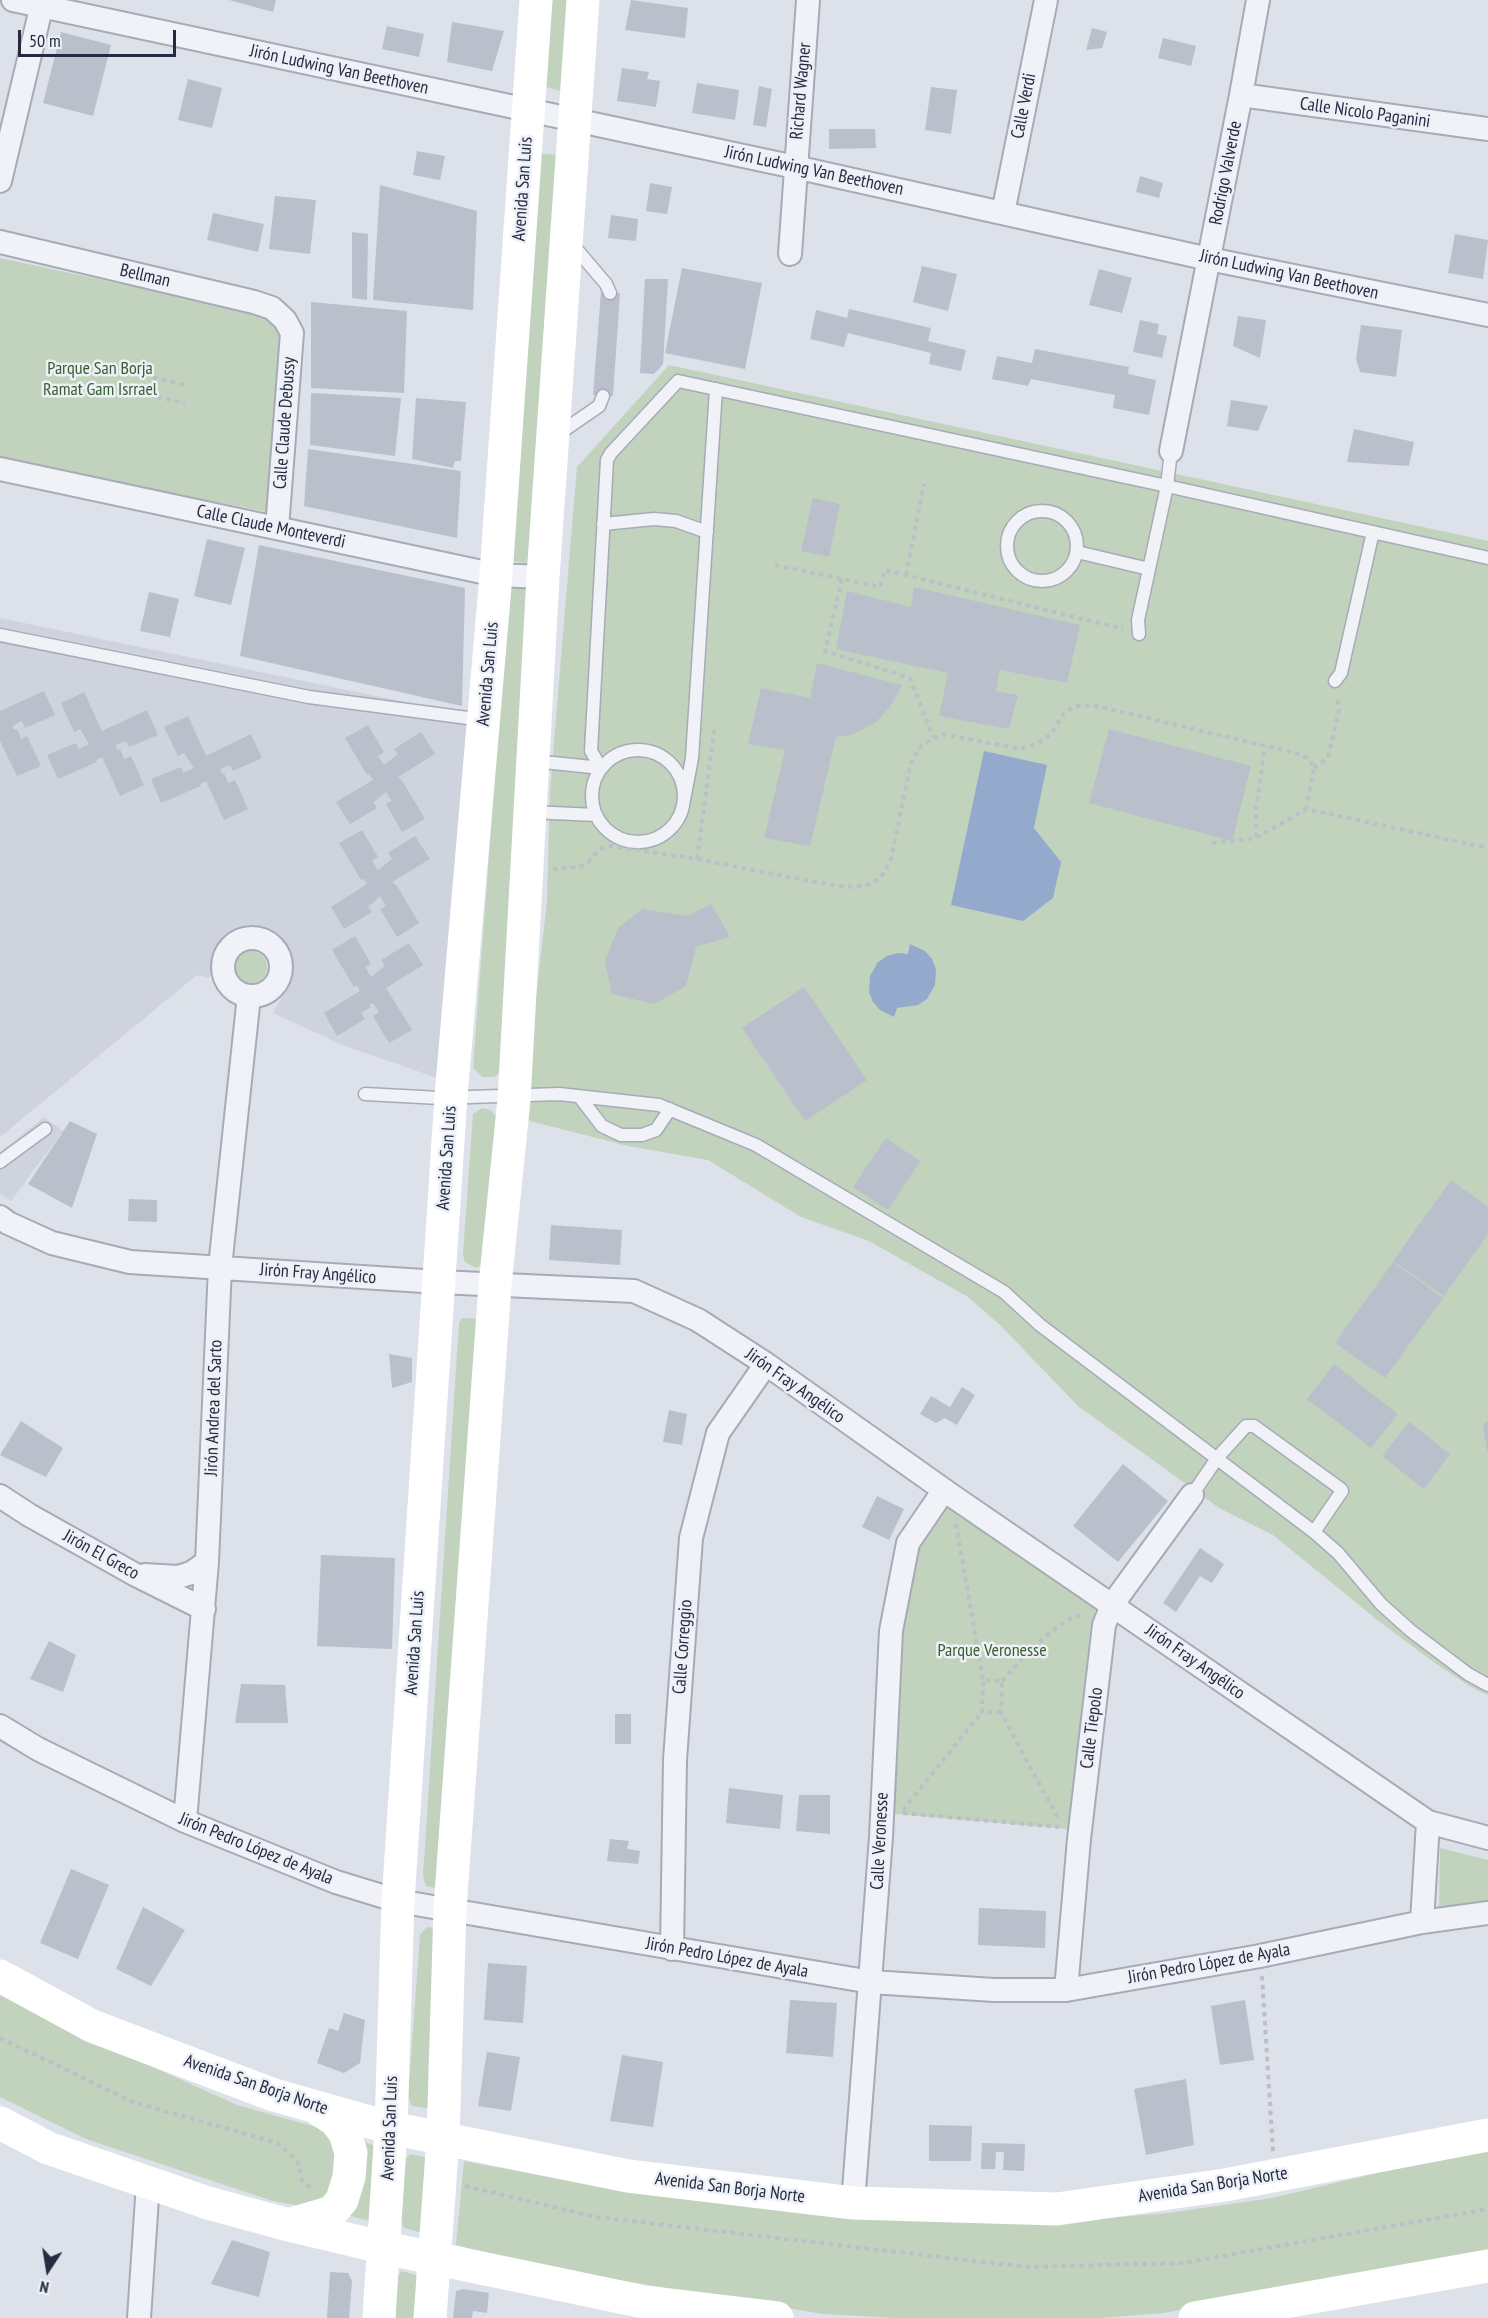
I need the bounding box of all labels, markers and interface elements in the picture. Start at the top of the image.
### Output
scale bar [21,18,178,56]
text: 50 m [29,29,61,52]
street label: Jirón Ludwing Van Beethoven [248,41,430,99]
street label: Richard Wagner [786,42,816,140]
street label: Calle Verdi [1007,71,1041,141]
street label: Calle Nicolo Paganini [1298,93,1432,133]
street label: Rodrigo Valverde [1205,119,1247,227]
street label: Avenida San Luis [509,136,537,242]
street label: Jirón Ludwing Van Beethoven [723,142,905,200]
street label: Jirón Ludwing Van Beethoven [1198,246,1380,304]
street label: Bellman [118,260,172,292]
street label: Calle Claude Debussy [270,356,300,490]
park label: Parque San Borja Ramat Gam Isrrael [43,358,157,400]
street label: Calle Claude Monteverdi [195,501,347,553]
street label: Avenida San Luis [473,621,503,727]
street label: Avenida San Luis [433,1105,461,1211]
street label: Jirón Fray Angélico [259,1259,377,1289]
street label: Jirón Andrea del Sarto [201,1339,227,1477]
street label: Jirón Fray Angélico [741,1344,849,1428]
street label: Jirón El Greco [59,1525,143,1585]
street label: Avenida San Luis [401,1590,429,1696]
street label: Calle Correggio [669,1599,697,1695]
street label: Jirón Fray Angélico [1141,1620,1249,1704]
park label: Parque Veronesse [937,1640,1047,1662]
street label: Calle Tiepolo [1076,1686,1108,1770]
street label: Calle Veronesse [867,1792,893,1890]
street label: Jirón Pedro López de Ayala [176,1808,336,1890]
street label: Jirón Pedro López de Ayala [644,1933,810,1983]
street label: Jirón Pedro López de Ayala [1126,1939,1292,1989]
street label: Avenida San Borja Norte [181,2050,331,2120]
street label: Avenida San Luis [377,2075,403,2181]
street label: Avenida San Borja Norte [1137,2163,1289,2207]
street label: Avenida San Borja Norte [654,2168,806,2208]
north arrow [18,2240,78,2300]
text: N [38,2277,51,2298]

